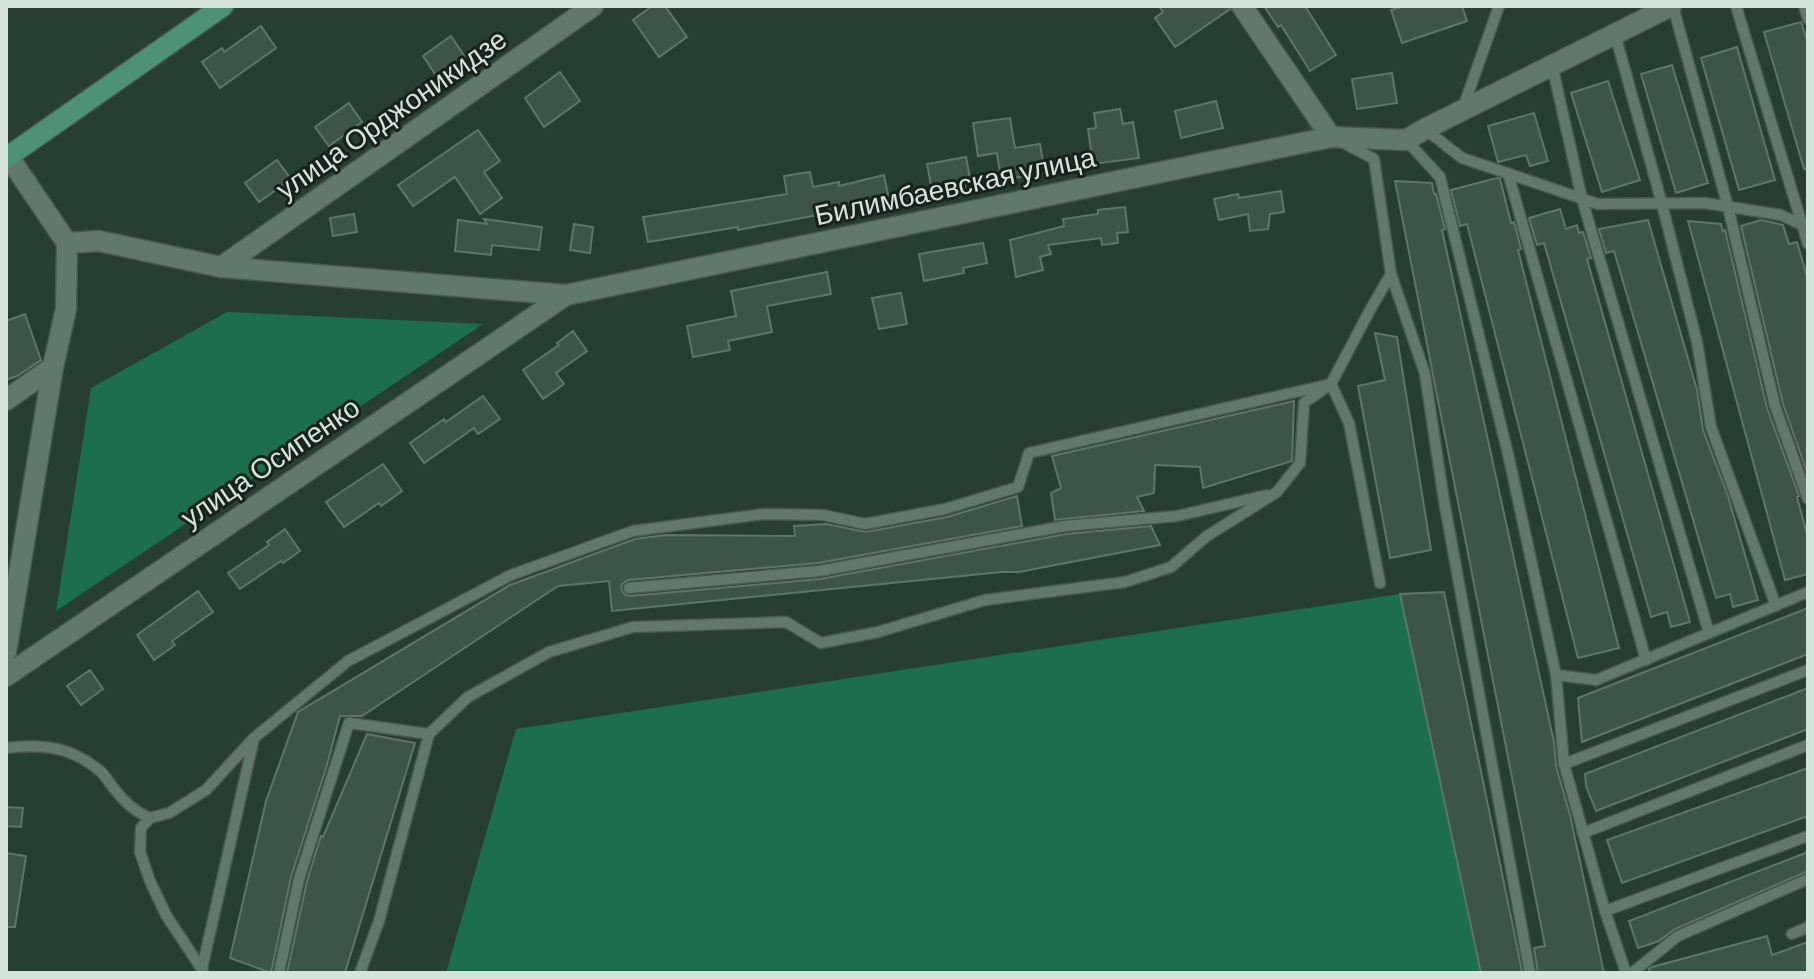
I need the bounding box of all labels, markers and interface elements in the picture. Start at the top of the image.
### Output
street label: улица Орджоникидзе [269,21,512,206]
street label: Билимбаевская улица [811,139,1099,231]
street label: улица Осипенко [174,389,365,534]

